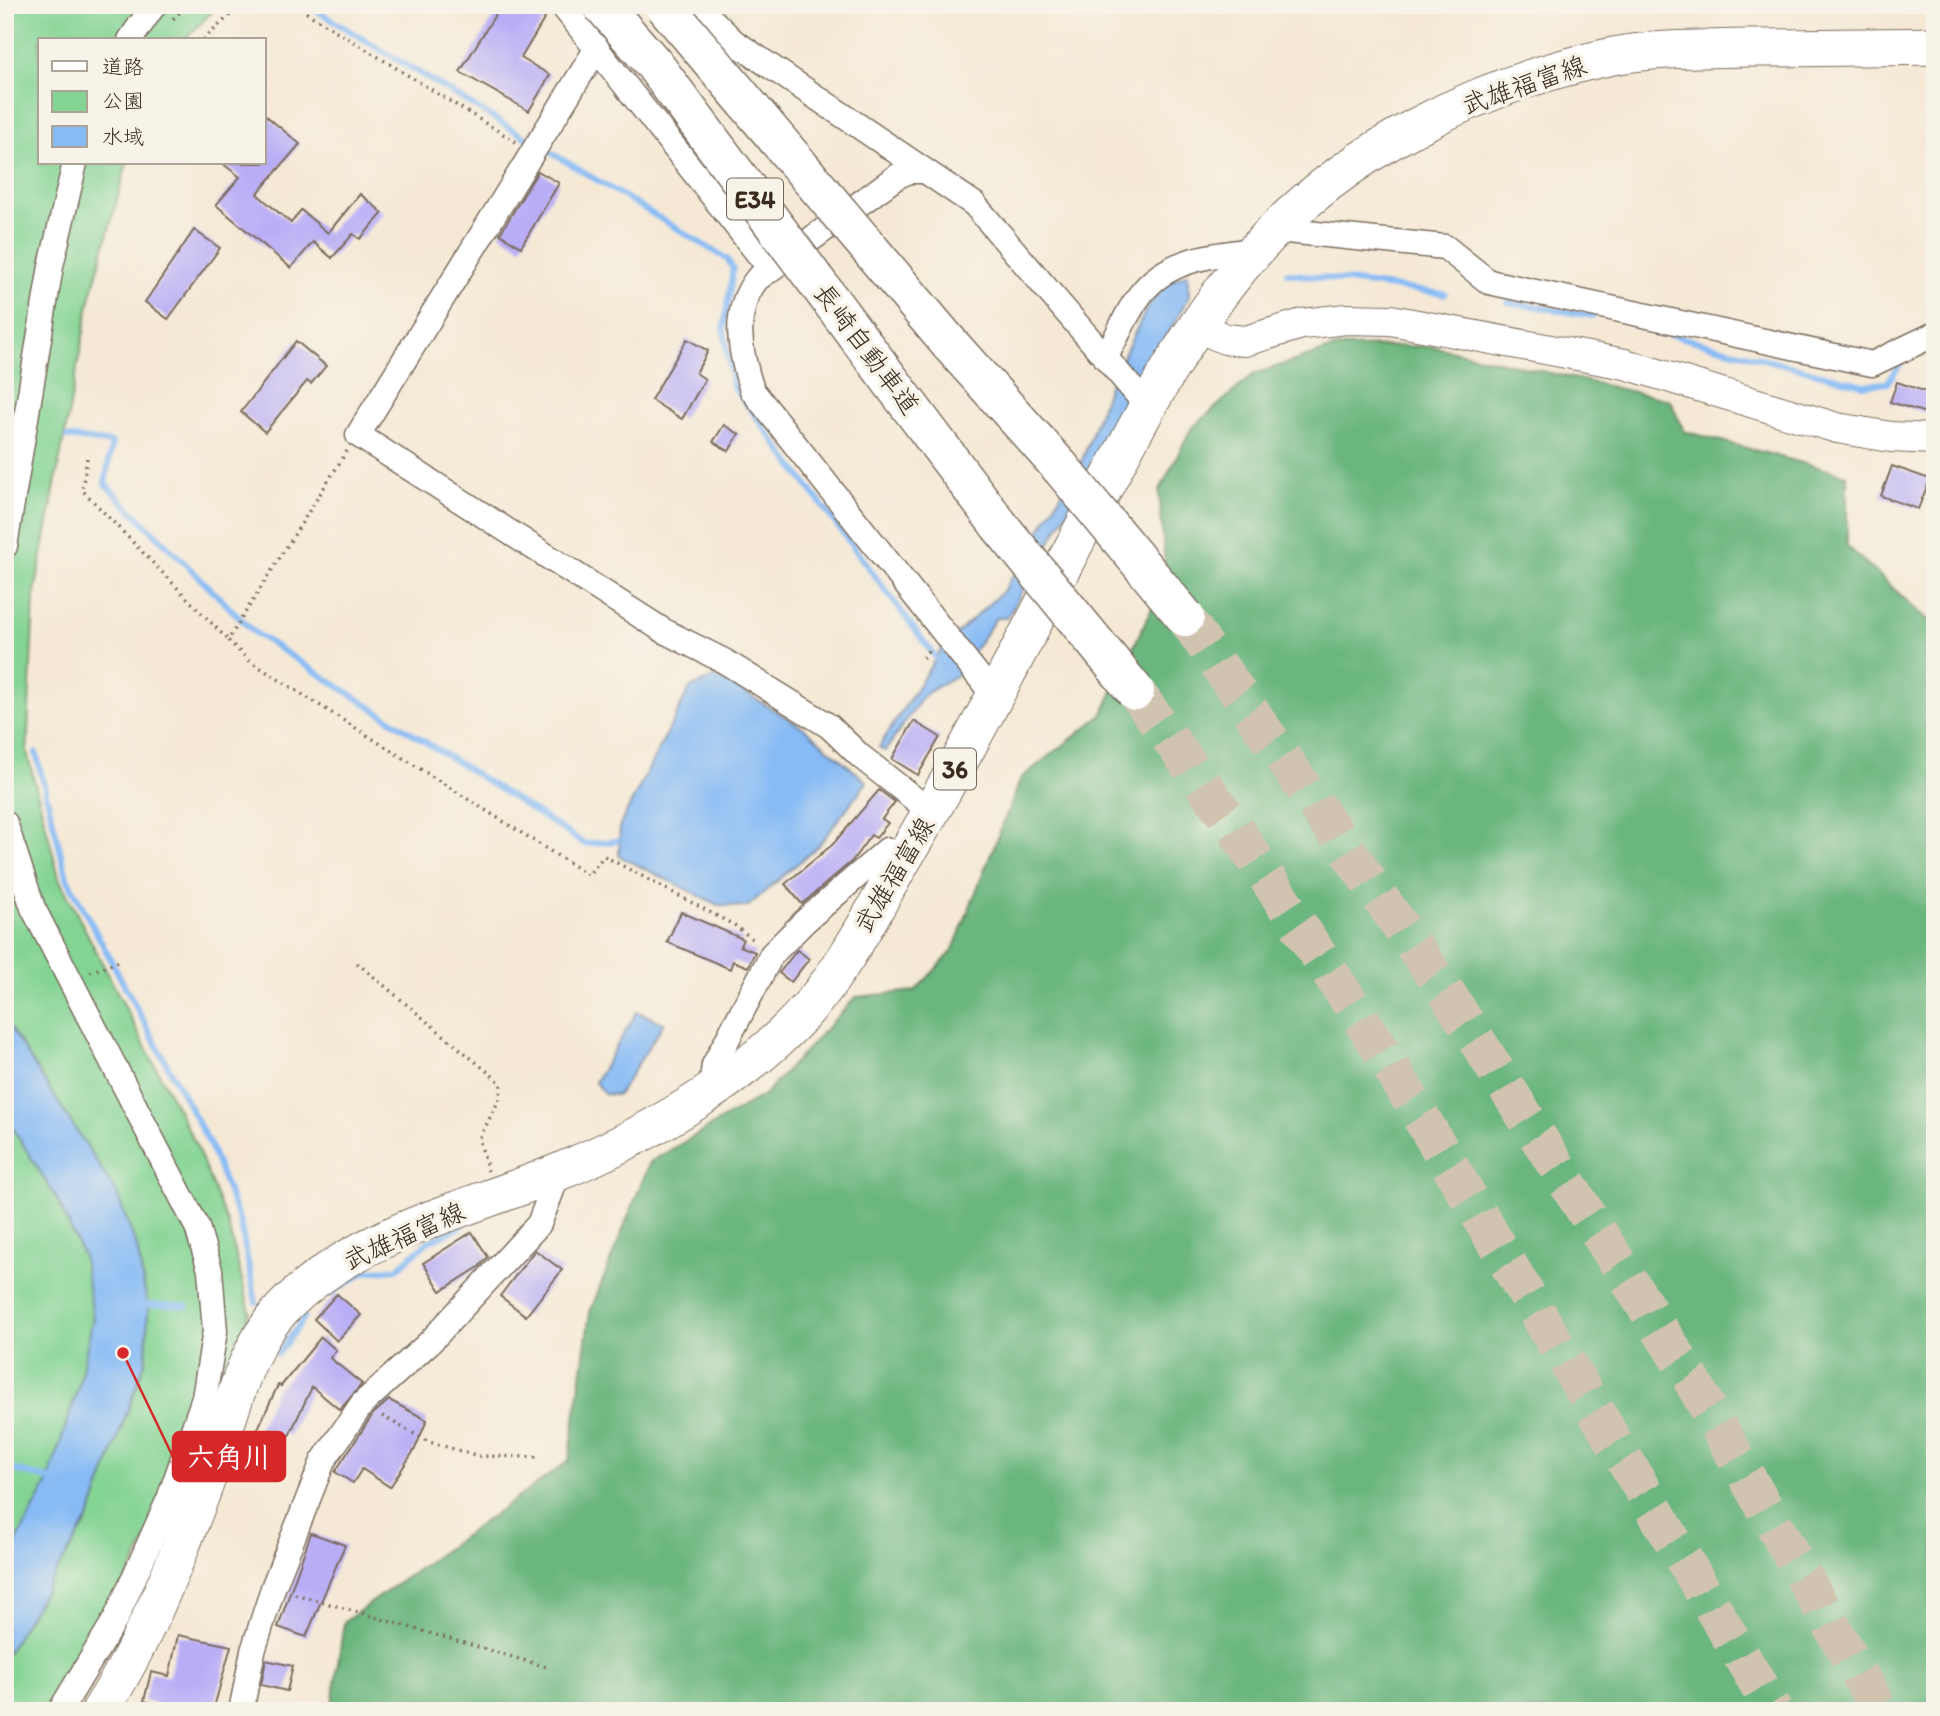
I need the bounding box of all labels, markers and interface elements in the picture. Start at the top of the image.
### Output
legend [38,38,266,164]
street label: 武雄福富線 [1457,49,1591,121]
text: 道路 [102,54,144,79]
text: 公園 [102,88,144,113]
text: 水域 [102,124,144,149]
road number: E34 [727,178,783,219]
street label: 長崎自動車道 [807,277,927,421]
road number: 36 [934,748,976,790]
street label: 武雄福富線 [847,811,941,939]
street label: 武雄福富線 [338,1195,470,1277]
callout: 六角川 [173,1432,285,1481]
text: 六角川 [187,1440,271,1474]

